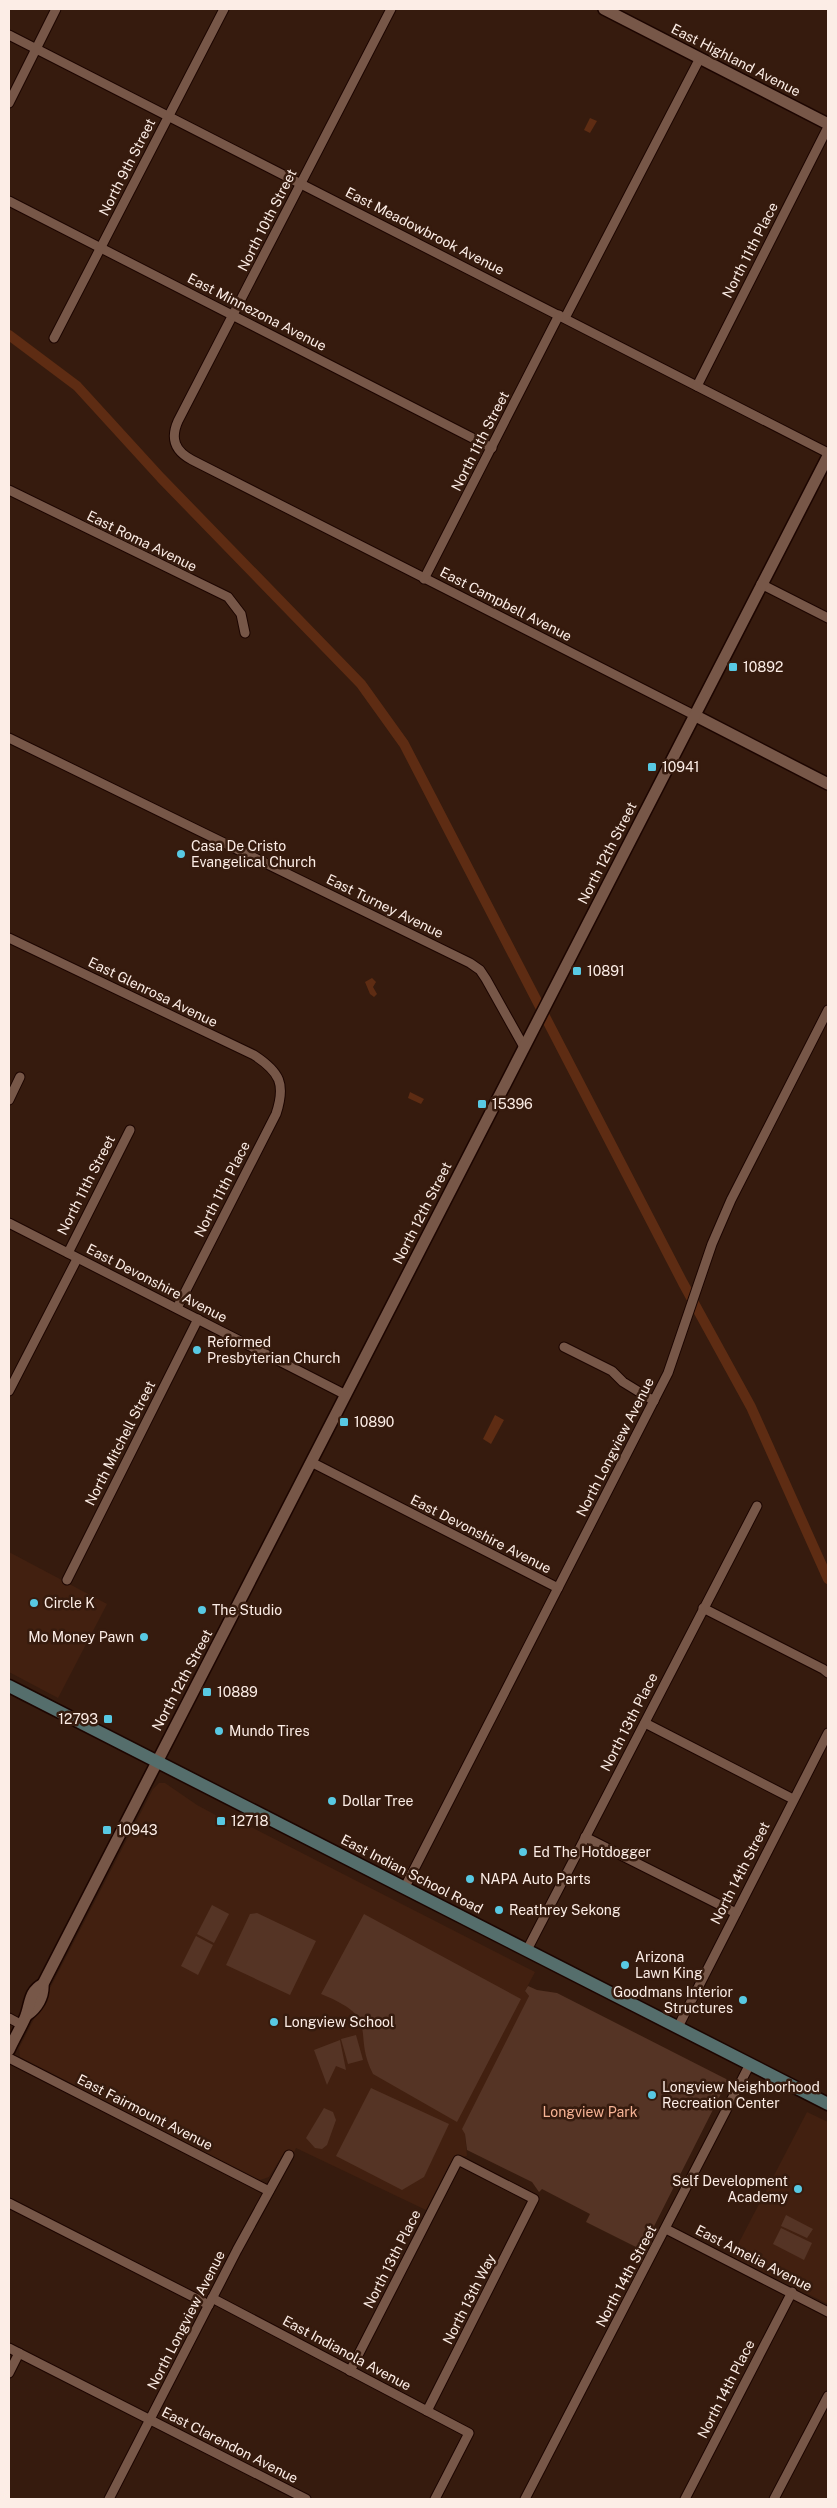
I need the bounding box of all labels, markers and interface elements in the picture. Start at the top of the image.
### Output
street label: East Highland Avenue [669,20,803,100]
street label: North 9th Street [96,116,158,218]
street label: North 10th Street [234,166,300,274]
street label: East Meadowbrook Avenue [343,184,507,278]
street label: North 11th Place [719,199,781,301]
street label: East Minnezona Avenue [185,270,329,354]
street label: North 11th Street [448,388,512,494]
street label: East Roma Avenue [84,507,200,575]
street label: East Campbell Avenue [437,564,575,644]
place label: 10892 [743,659,783,675]
marker: 10892 [727,661,739,673]
place label: 10941 [662,759,699,775]
marker: 10941 [646,761,658,773]
street label: North 12th Street [574,799,640,907]
place label: Casa De Cristo Evangelical Church [191,838,316,870]
marker: Casa De Cristo Evangelical Church [175,848,187,860]
street label: East Turney Avenue [324,871,446,941]
street label: East Glenrosa Avenue [86,954,220,1030]
place label: 10891 [587,963,625,979]
marker: 10891 [571,965,583,977]
place label: 15396 [492,1096,533,1112]
marker: 15396 [476,1098,488,1110]
street label: North 11th Street [54,1132,118,1238]
street label: North 11th Place [191,1138,253,1240]
street label: North 12th Street [389,1159,455,1267]
street label: East Devonshire Avenue [84,1241,230,1326]
place label: Reformed Presbyterian Church [207,1334,340,1366]
marker: Reformed Presbyterian Church [191,1344,203,1356]
street label: North Longview Avenue [573,1375,657,1519]
street label: North Mitchell Street [82,1378,158,1508]
place label: 10890 [354,1414,394,1430]
marker: 10890 [338,1416,350,1428]
street label: East Devonshire Avenue [408,1492,554,1577]
place label: Circle K [44,1595,95,1611]
marker: Circle K [28,1597,40,1609]
place label: The Studio [212,1602,282,1618]
marker: The Studio [196,1604,208,1616]
street label: North 12th Street [149,1627,215,1733]
place label: Mo Money Pawn [28,1629,134,1645]
marker: Mo Money Pawn [138,1631,150,1643]
street label: North 13th Place [597,1670,661,1774]
place label: 10889 [217,1684,258,1700]
marker: 10889 [201,1686,213,1698]
place label: 12793 [58,1711,98,1727]
marker: 12793 [102,1713,114,1725]
place label: Mundo Tires [229,1723,309,1739]
marker: Mundo Tires [213,1725,225,1737]
place label: Dollar Tree [342,1793,414,1809]
marker: Dollar Tree [326,1795,338,1807]
place label: 12718 [231,1813,269,1829]
marker: 12718 [215,1815,227,1827]
street label: North 14th Street [707,1819,773,1927]
place label: 10943 [117,1822,158,1838]
marker: 10943 [101,1824,113,1836]
street label: East Indian School Road [339,1831,485,1917]
place label: Ed The Hotdogger [533,1844,651,1860]
marker: Ed The Hotdogger [517,1846,529,1858]
place label: NAPA Auto Parts [480,1871,591,1887]
marker: NAPA Auto Parts [464,1873,476,1885]
place label: Reathrey Sekong [509,1902,621,1918]
marker: Reathrey Sekong [493,1904,505,1916]
place label: Arizona Lawn King [635,1949,703,1981]
marker: Arizona Lawn King [619,1959,631,1971]
place label: Goodmans Interior Structures [613,1984,733,2016]
marker: Goodmans Interior Structures [737,1994,749,2006]
place label: Longview School [284,2014,394,2030]
marker: Longview School [268,2016,280,2028]
street label: East Fairmount Avenue [75,2071,215,2153]
place label: Longview Neighborhood Recreation Center [662,2079,820,2111]
marker: Longview Neighborhood Recreation Center [646,2089,658,2101]
park label: Longview Park [542,2104,638,2120]
place label: Self Development Academy [672,2173,788,2205]
marker: Self Development Academy [792,2183,804,2195]
street label: North 13th Place [360,2207,424,2311]
street label: North 14th Street [592,2222,660,2330]
street label: East Amelia Avenue [693,2222,815,2294]
street label: North Longview Avenue [144,2248,228,2392]
street label: North 13th Way [439,2251,499,2347]
street label: East Indianola Avenue [280,2312,414,2394]
street label: North 14th Place [694,2337,758,2441]
street label: East Clarendon Avenue [159,2404,301,2486]

